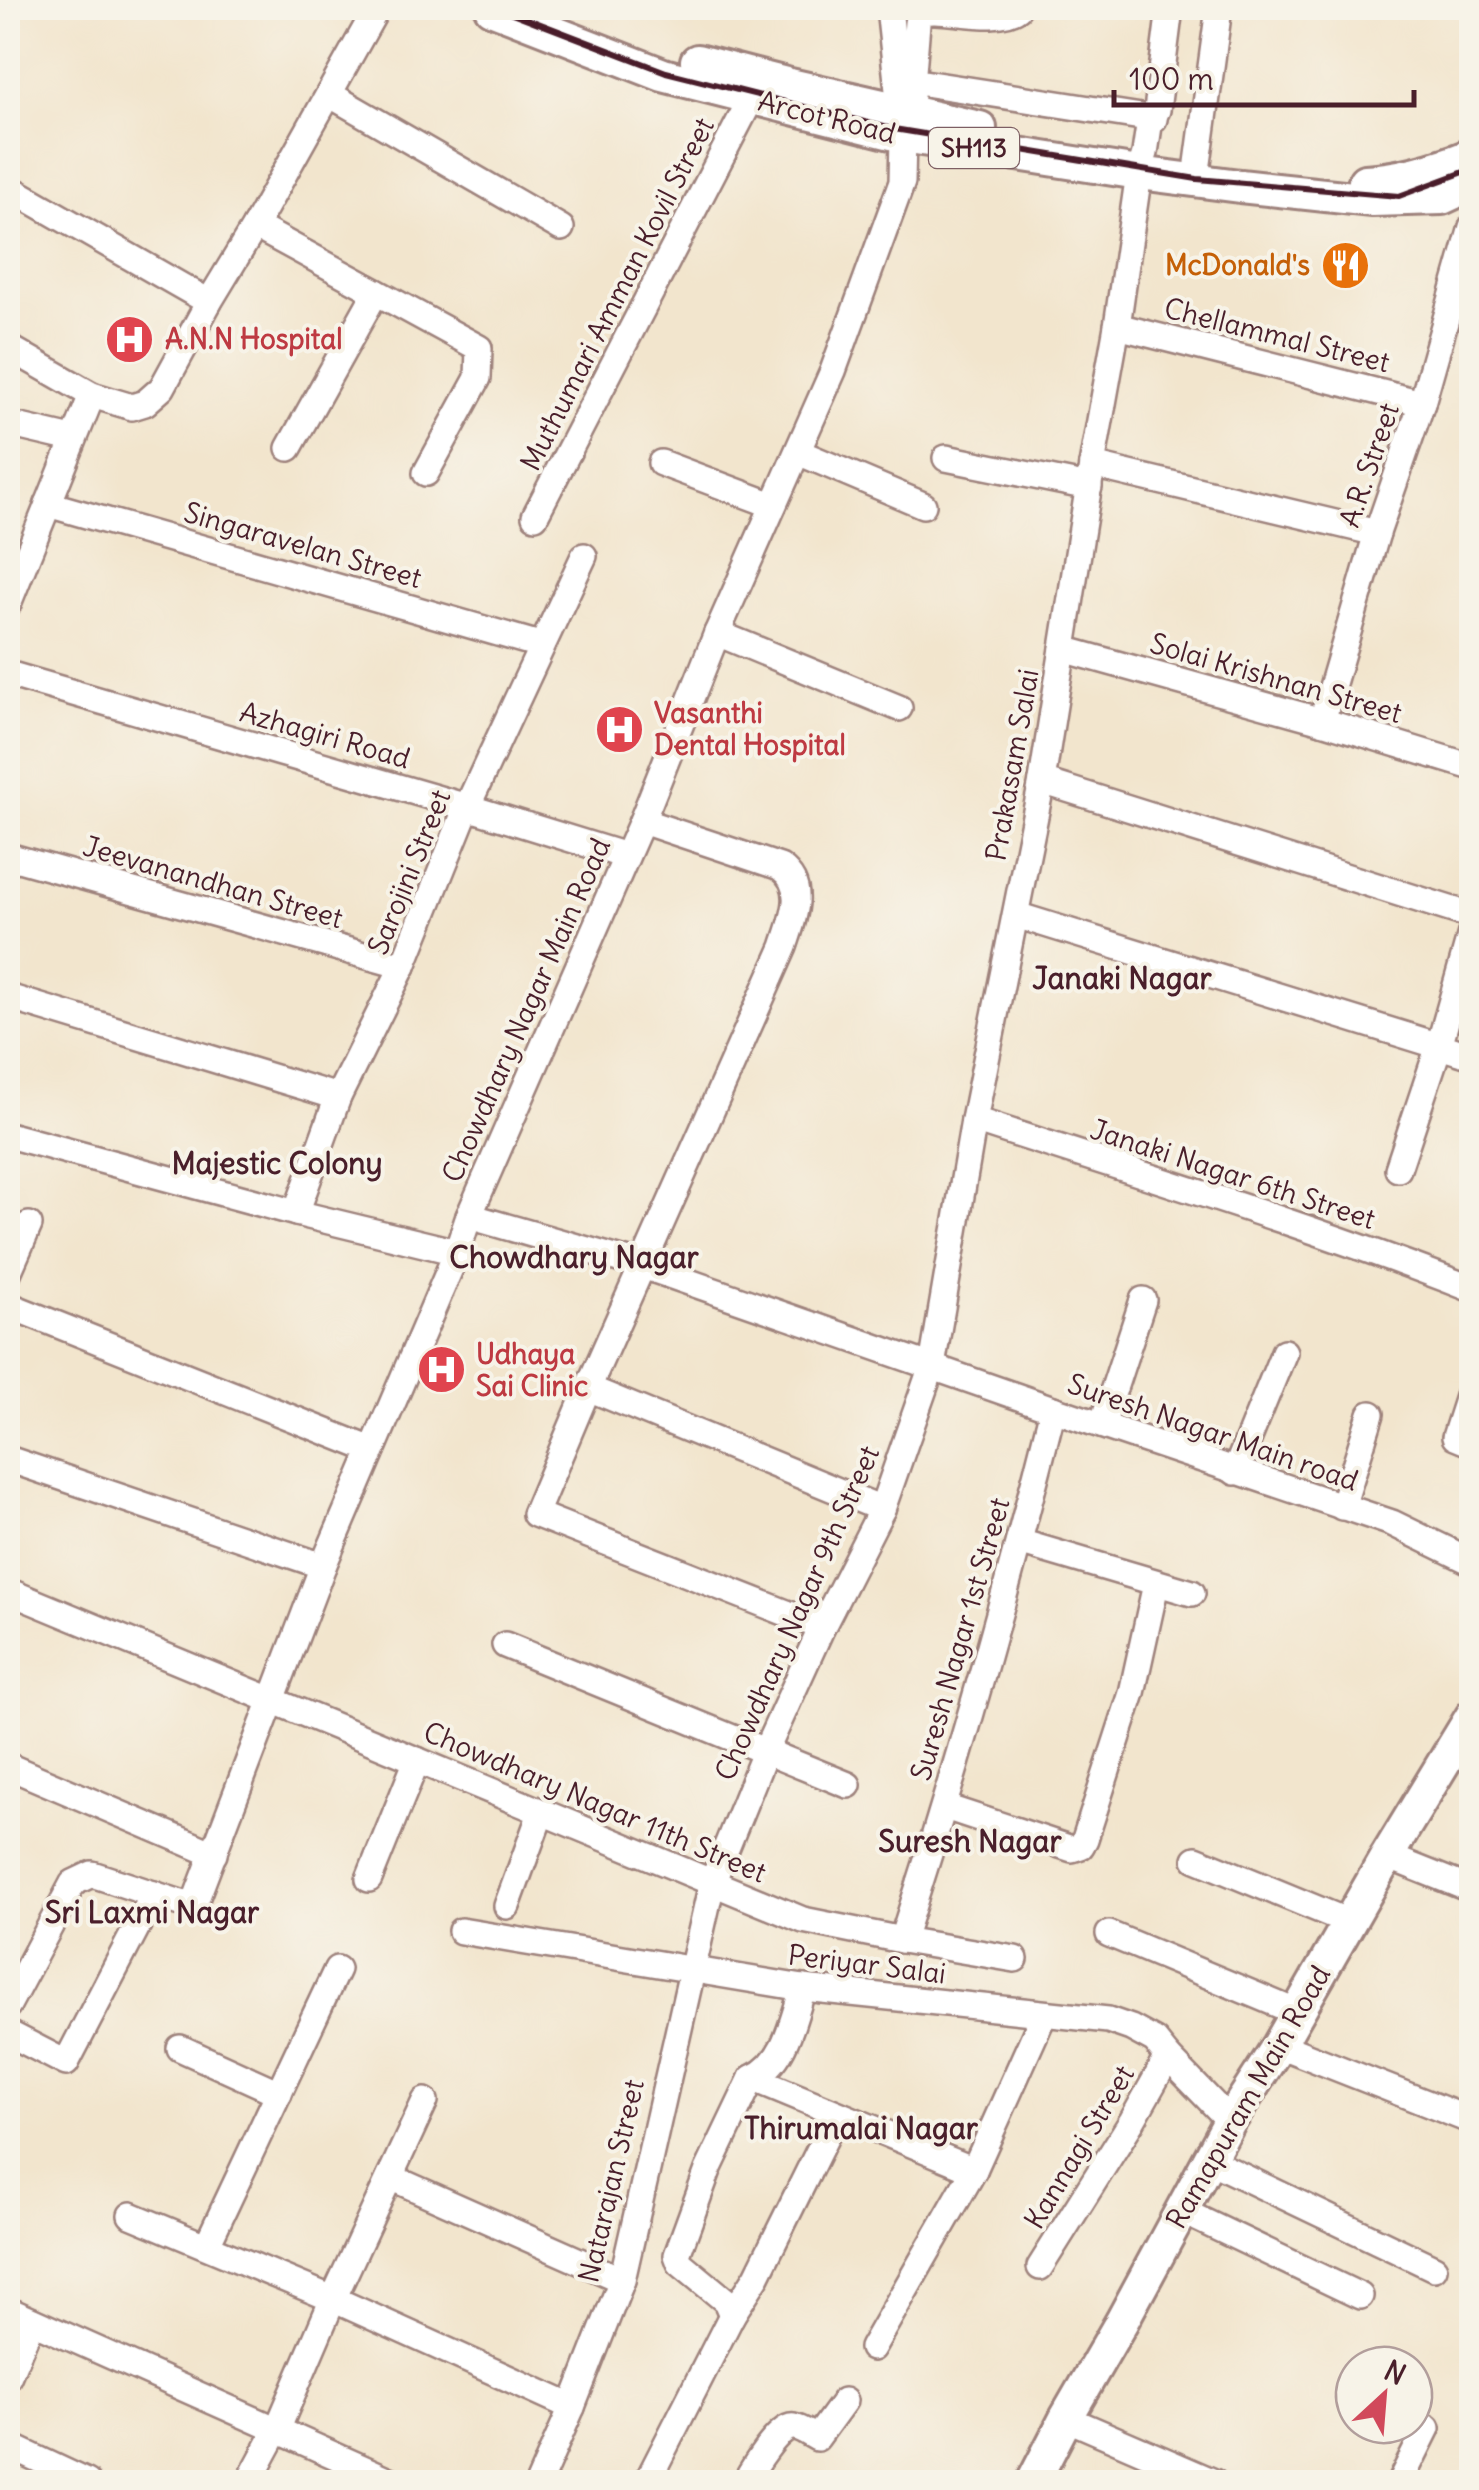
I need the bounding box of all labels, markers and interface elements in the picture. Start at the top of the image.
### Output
scale bar [1114,45,1414,107]
text: 100 m [1129,60,1214,98]
street label: Arcot Road [755,83,899,151]
street label: Muthumari Amman Kovil Street [512,111,722,477]
road number: SH113 [929,128,1019,168]
restaurant icon: McDonald's [1319,239,1371,291]
place label: McDonald's [1165,247,1310,283]
street label: Chellammal Street [1161,290,1393,380]
hospital icon: A.N.N Hospital [104,313,156,365]
place label: A.N.N Hospital [165,321,342,357]
street label: A.R. Street [1331,398,1407,532]
street label: Singaravelan Street [180,494,426,596]
street label: Solai Krishnan Street [1146,625,1406,731]
street label: Prakasam Salai [977,666,1047,864]
street label: Azhagiri Road [236,694,414,776]
place label: Vasanthi Dental Hospital [654,695,846,763]
hospital icon: Vasanthi Dental Hospital [593,703,645,755]
street label: Sarojini Street [360,784,458,960]
street label: Jeevanandhan Street [79,828,347,936]
street label: Chowdhary Nagar Main Road [434,832,618,1188]
district label: Janaki Nagar [1032,959,1213,997]
street label: Janaki Nagar 6th Street [1086,1111,1380,1237]
district label: Majestic Colony [171,1144,383,1182]
district label: Chowdhary Nagar [449,1238,700,1276]
place label: Udhaya Sai Clinic [476,1336,588,1404]
hospital icon: Udhaya Sai Clinic [415,1344,467,1396]
street label: Suresh Nagar Main road [1063,1365,1363,1499]
street label: Chowdhary Nagar 9th Street [707,1440,887,1786]
street label: Suresh Nagar 1st Street [902,1493,1018,1785]
street label: Chowdhary Nagar 11th Street [418,1713,772,1891]
district label: Suresh Nagar [878,1822,1062,1860]
district label: Sri Laxmi Nagar [45,1893,260,1931]
street label: Periyar Salai [786,1936,948,1992]
street label: Ramapuram Main Road [1158,1959,1338,2235]
street label: Kannagi Street [1016,2059,1142,2235]
street label: Natarajan Street [570,2076,652,2286]
district label: Thirumalai Nagar [744,2109,979,2147]
north arrow [1334,2345,1434,2445]
text: N [1378,2352,1412,2393]

